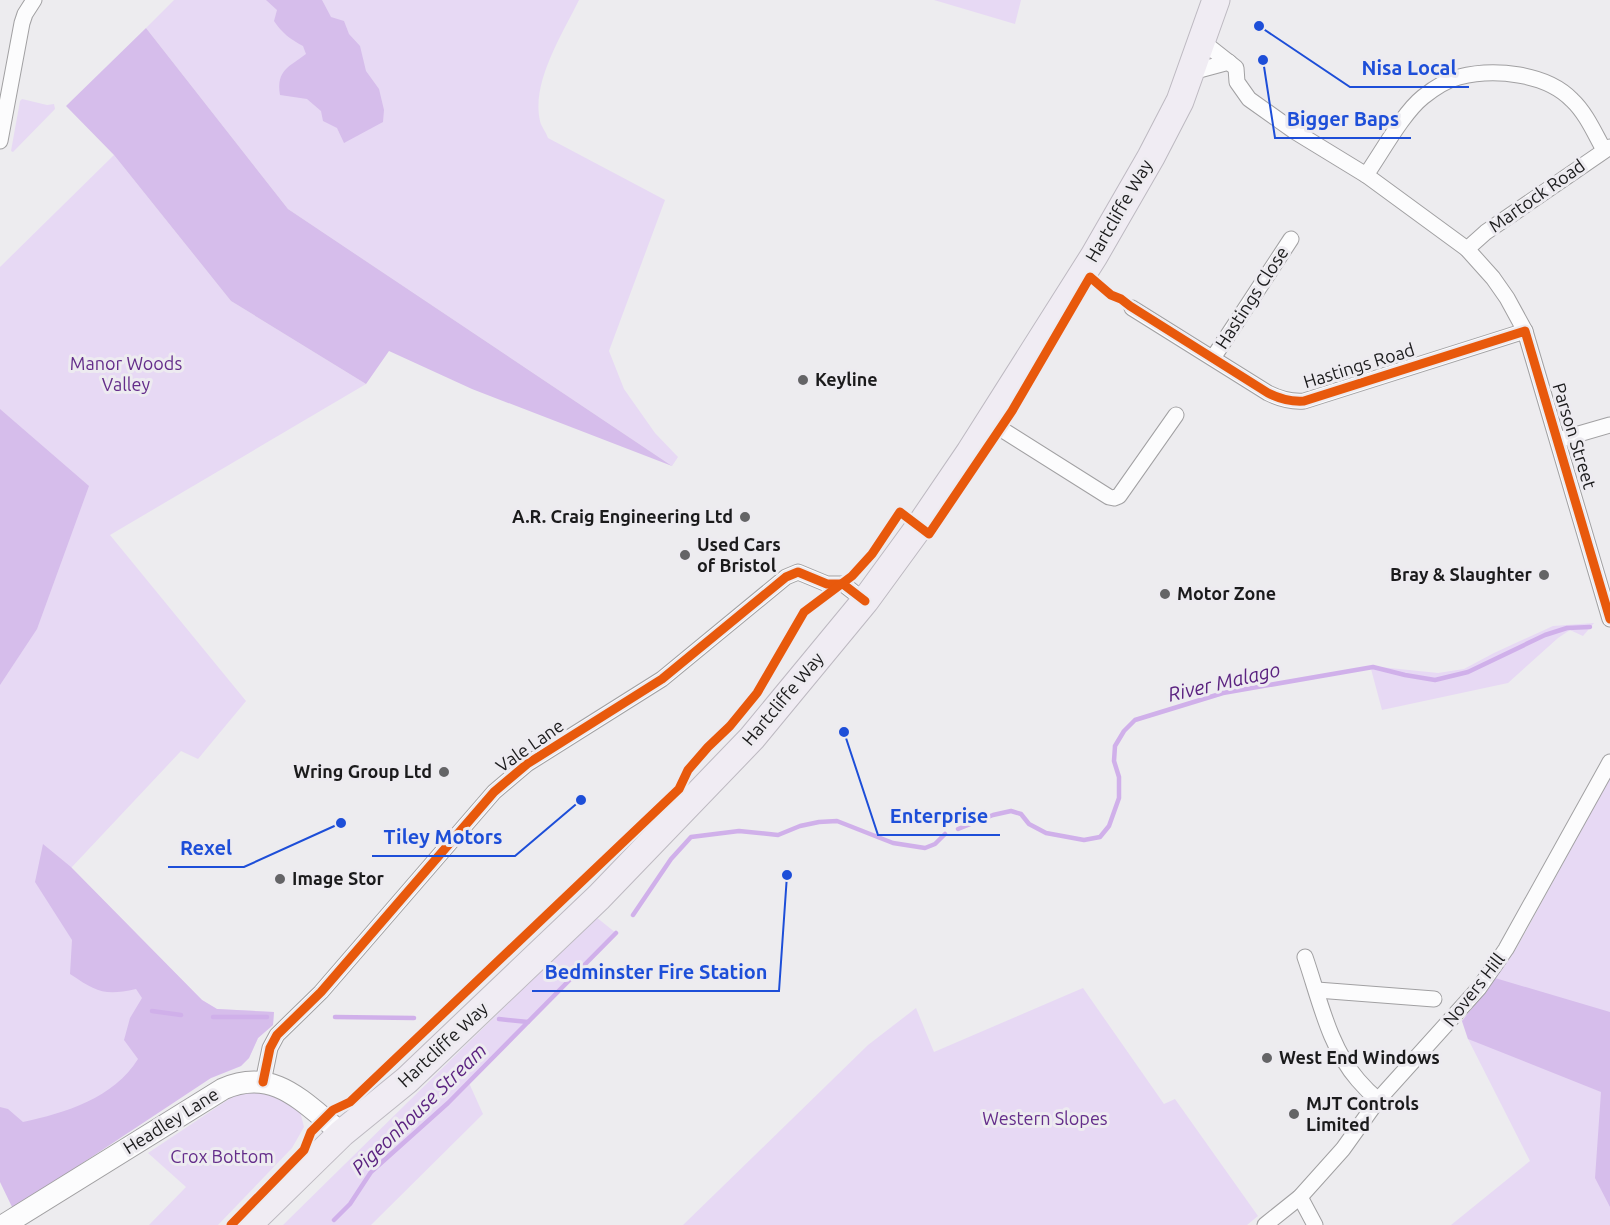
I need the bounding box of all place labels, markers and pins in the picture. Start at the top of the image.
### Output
callout: Nisa Local [1350,49,1469,87]
callout: Bigger Baps [1275,100,1411,138]
place label: Keyline [815,369,878,389]
marker: Keyline [796,373,810,387]
place label: A.R. Craig Engineering Ltd [512,506,733,526]
marker: A.R. Craig Engineering Ltd [738,510,752,524]
place label: Used Cars of Bristol [697,534,781,575]
marker: Used Cars of Bristol [678,548,692,562]
place label: Bray & Slaughter [1390,564,1533,584]
marker: Bray & Slaughter [1537,568,1551,582]
place label: Motor Zone [1177,583,1276,603]
marker: Motor Zone [1158,587,1172,601]
place label: Wring Group Ltd [293,761,432,781]
marker: Wring Group Ltd [437,765,451,779]
callout: Enterprise [878,797,1000,835]
callout: Tiley Motors [372,818,515,856]
callout: Rexel [168,829,244,867]
place label: Image Stor [292,868,384,888]
marker: Image Stor [273,872,287,886]
callout: Bedminster Fire Station [532,953,779,991]
place label: West End Windows [1279,1047,1440,1067]
marker: West End Windows [1260,1051,1274,1065]
place label: MJT Controls Limited [1306,1093,1419,1134]
marker: MJT Controls Limited [1287,1107,1301,1121]

